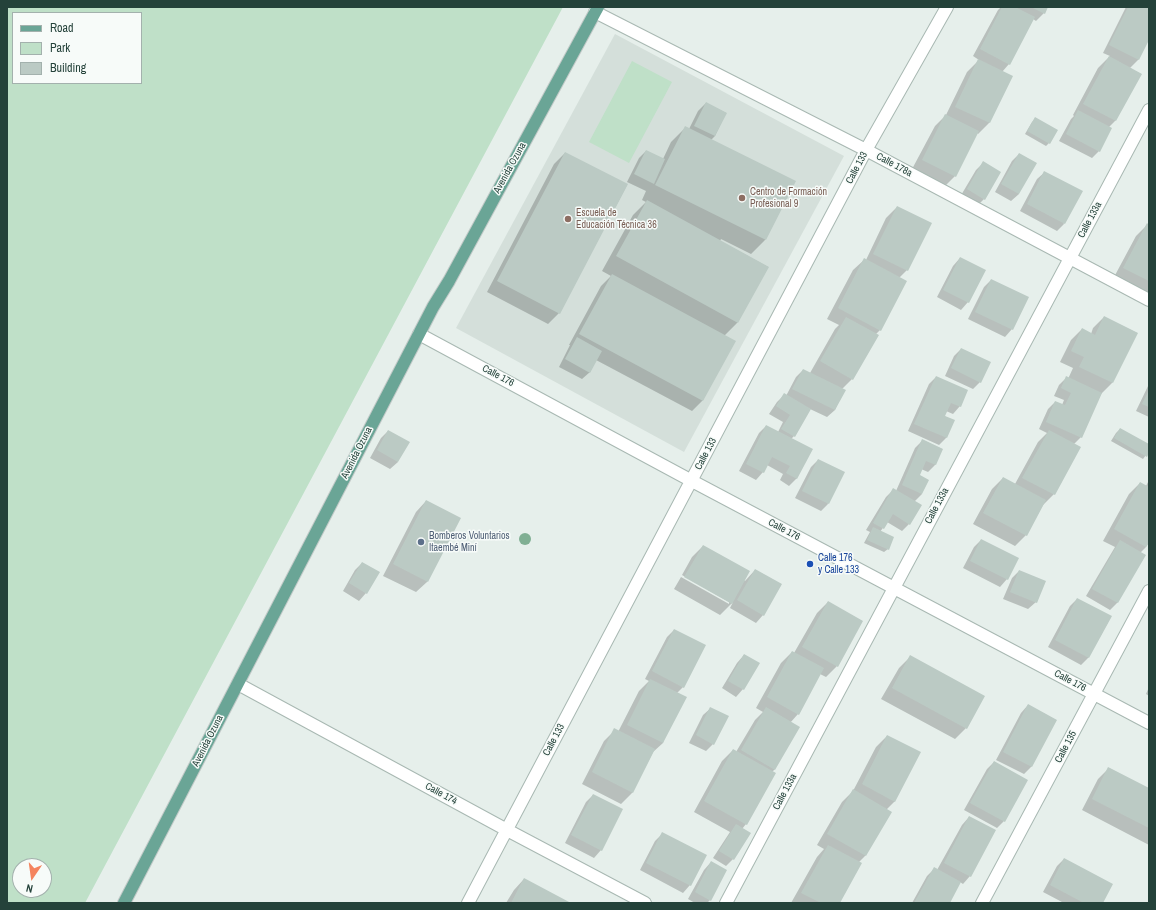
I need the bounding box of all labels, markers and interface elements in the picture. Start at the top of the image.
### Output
legend [12,12,142,84]
text: Road [50,20,74,36]
text: Park [50,40,70,56]
text: Building [50,60,86,76]
street label: Avenida Ozuna [491,140,529,196]
street label: Calle 133 [844,150,870,186]
street label: Calle 178a [874,151,914,179]
place label: Centro de Formación Profesional 9 [750,186,827,210]
marker: Centro de Formación Profesional 9 [737,193,747,203]
street label: Calle 133a [1076,200,1104,240]
place label: Escuela de Educación Técnica 36 [576,207,657,230]
marker: Escuela de Educación Técnica 36 [563,214,573,224]
street label: Calle 176 [480,363,516,389]
street label: Avenida Ozuna [339,425,375,481]
street label: Calle 133 [693,436,719,472]
street label: Calle 133a [923,486,951,526]
street label: Calle 176 [766,517,802,543]
place label: Bomberos Voluntarios Itaembé Miní [429,530,510,554]
marker: Bomberos Voluntarios Itaembé Miní [416,537,426,547]
place label: Calle 176 y Calle 133 [818,552,859,576]
marker: Calle 176 y Calle 133 [805,559,815,569]
street label: Calle 176 [1052,668,1088,694]
street label: Avenida Ozuna [190,713,226,769]
street label: Calle 133 [541,722,567,758]
street label: Calle 135 [1053,729,1079,765]
street label: Calle 133a [771,772,799,812]
street label: Calle 174 [423,780,459,808]
north arrow [12,858,52,898]
text: N [25,881,34,896]

